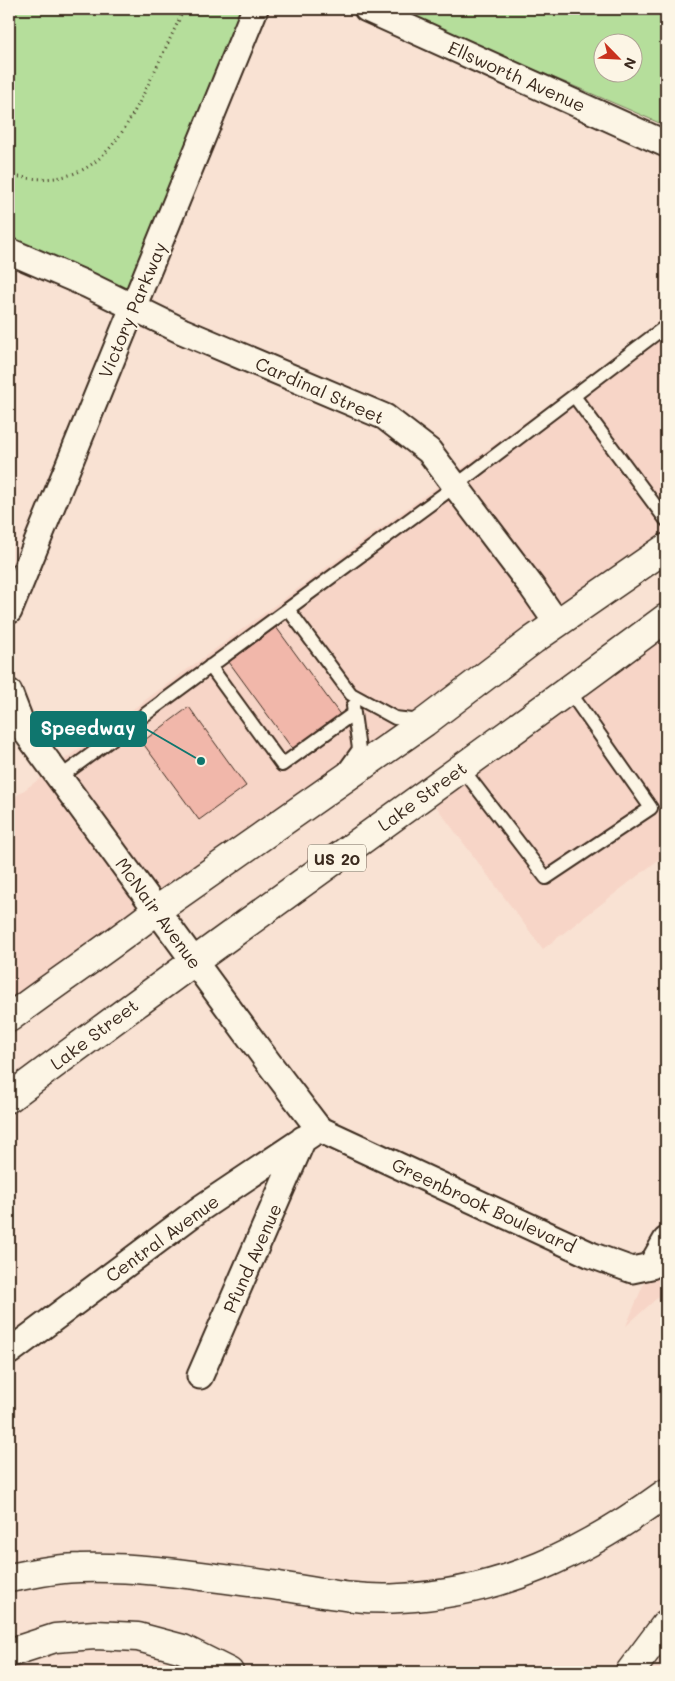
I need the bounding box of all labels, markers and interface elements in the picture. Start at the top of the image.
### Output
north arrow [592,32,642,82]
street label: Ellsworth Avenue [445,35,589,117]
text: N [619,55,641,72]
street label: Victory Parkway [92,238,172,382]
street label: Cardinal Street [252,351,388,429]
callout: Speedway [31,712,146,746]
text: Speedway [40,715,136,740]
street label: Lake Street [373,756,471,836]
road number: US 20 [308,844,366,871]
street label: McNair Avenue [110,853,208,973]
street label: Lake Street [45,993,143,1075]
street label: Greenbrook Boulevard [388,1152,580,1258]
street label: Central Avenue [100,1189,224,1287]
street label: Pfund Avenue [217,1200,287,1316]

